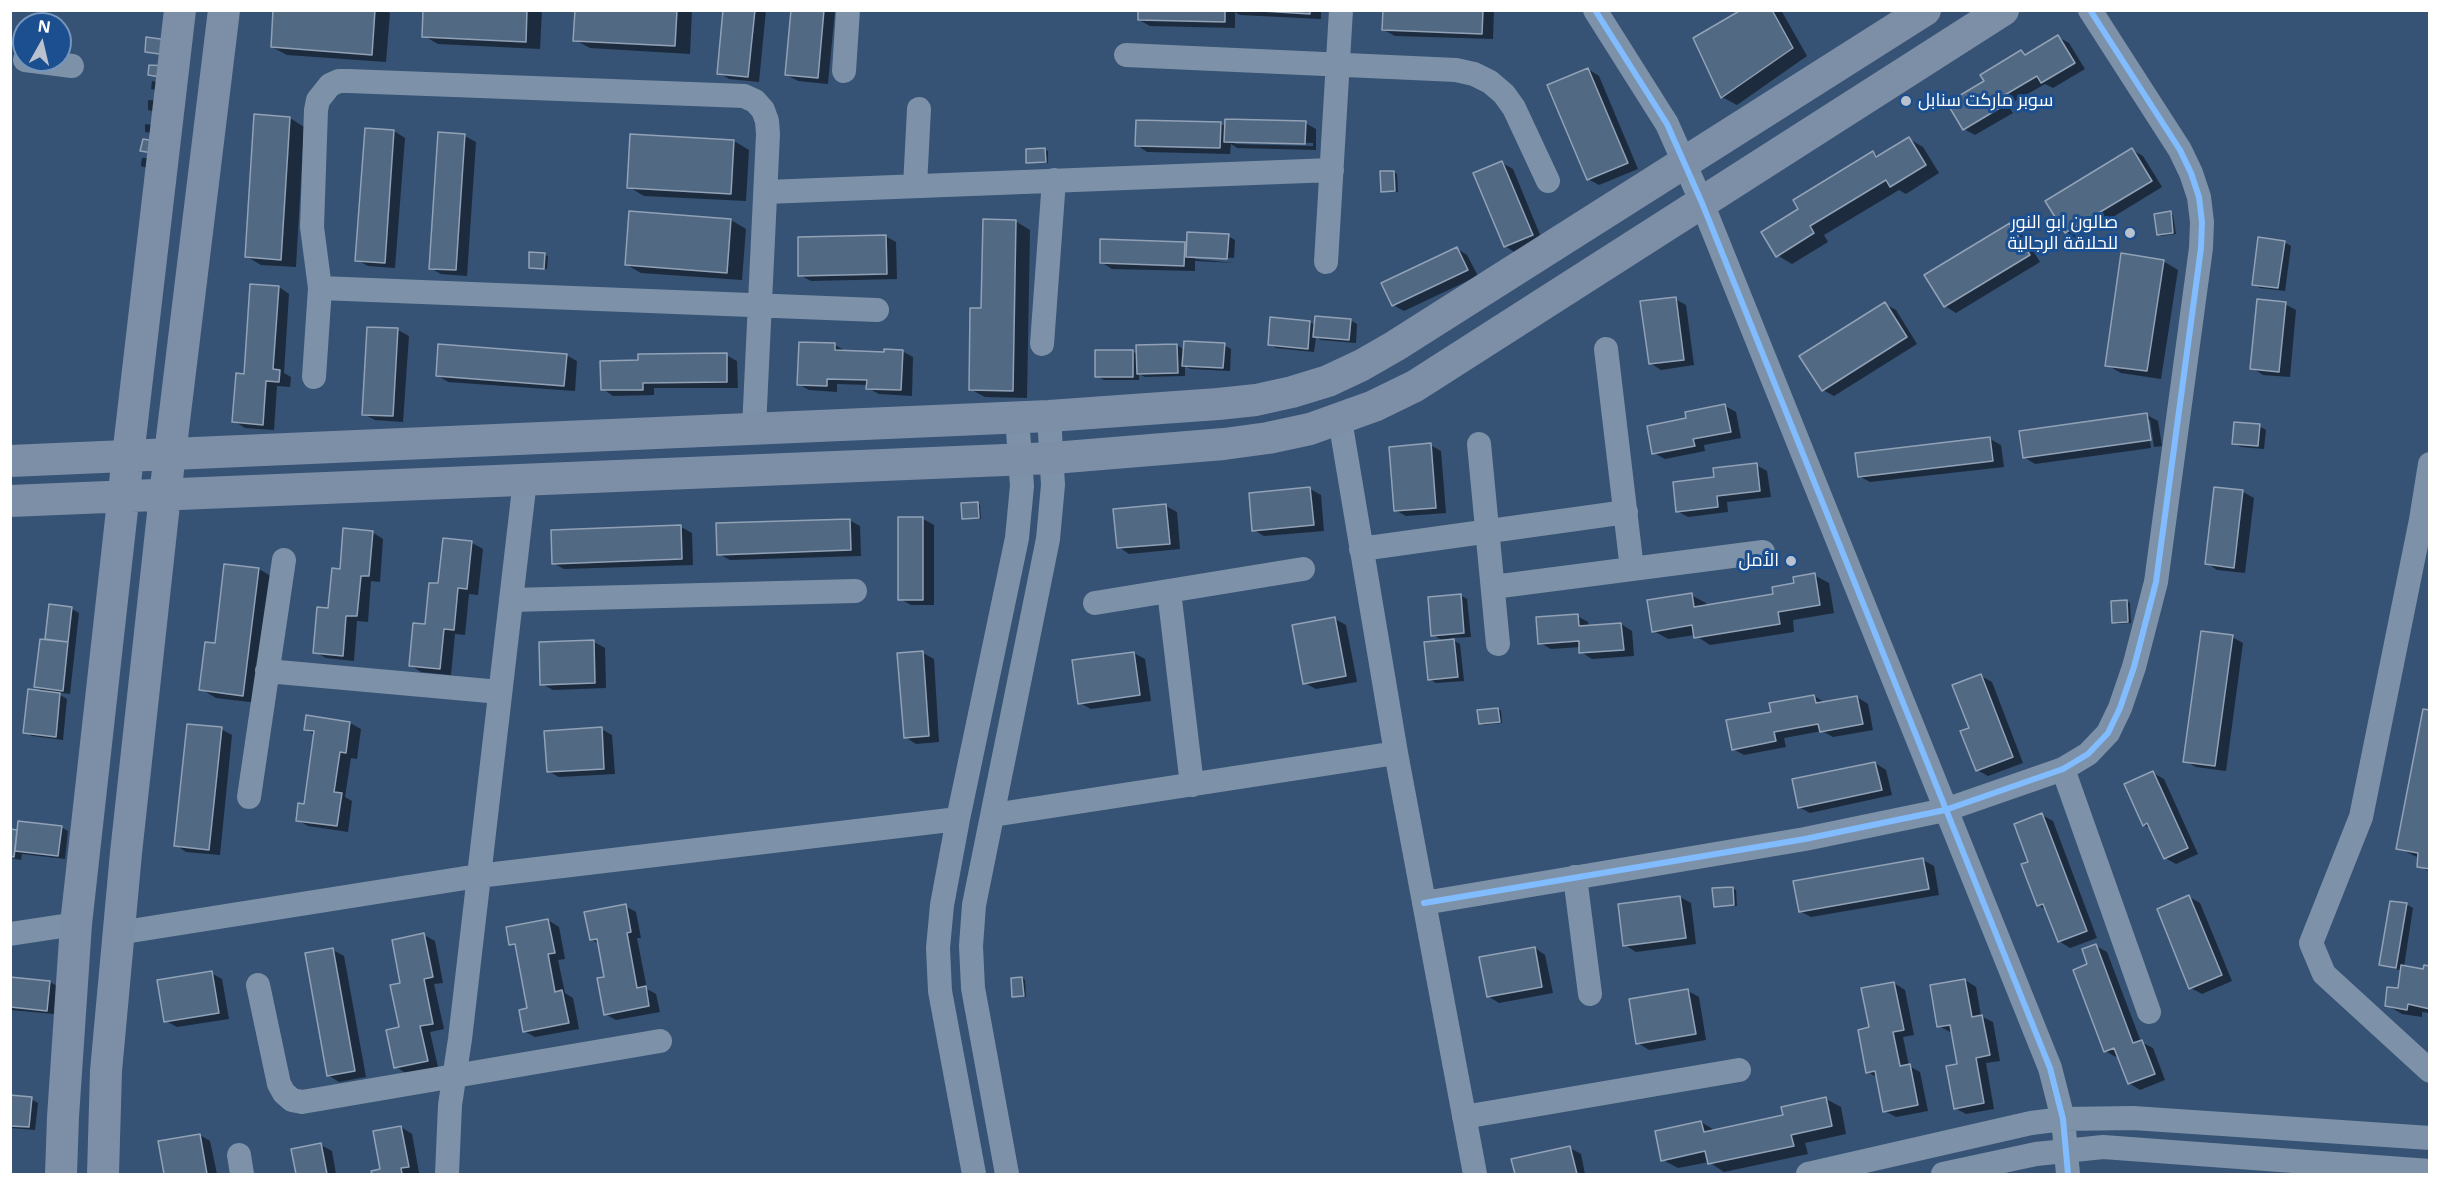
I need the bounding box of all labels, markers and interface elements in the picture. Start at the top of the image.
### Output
north arrow [12,12,72,72]
text: N [36,14,52,38]
place label: سوبر ماركت سنابل [1918,90,2053,112]
marker: سوبر ماركت سنابل [1899,94,1913,108]
place label: صالون ابو النور للحلاقة الرجالية [2007,212,2118,254]
marker: صالون ابو النور للحلاقة الرجالية [2123,226,2137,240]
place label: الأمل [1738,550,1779,572]
marker: الأمل [1784,554,1798,568]

